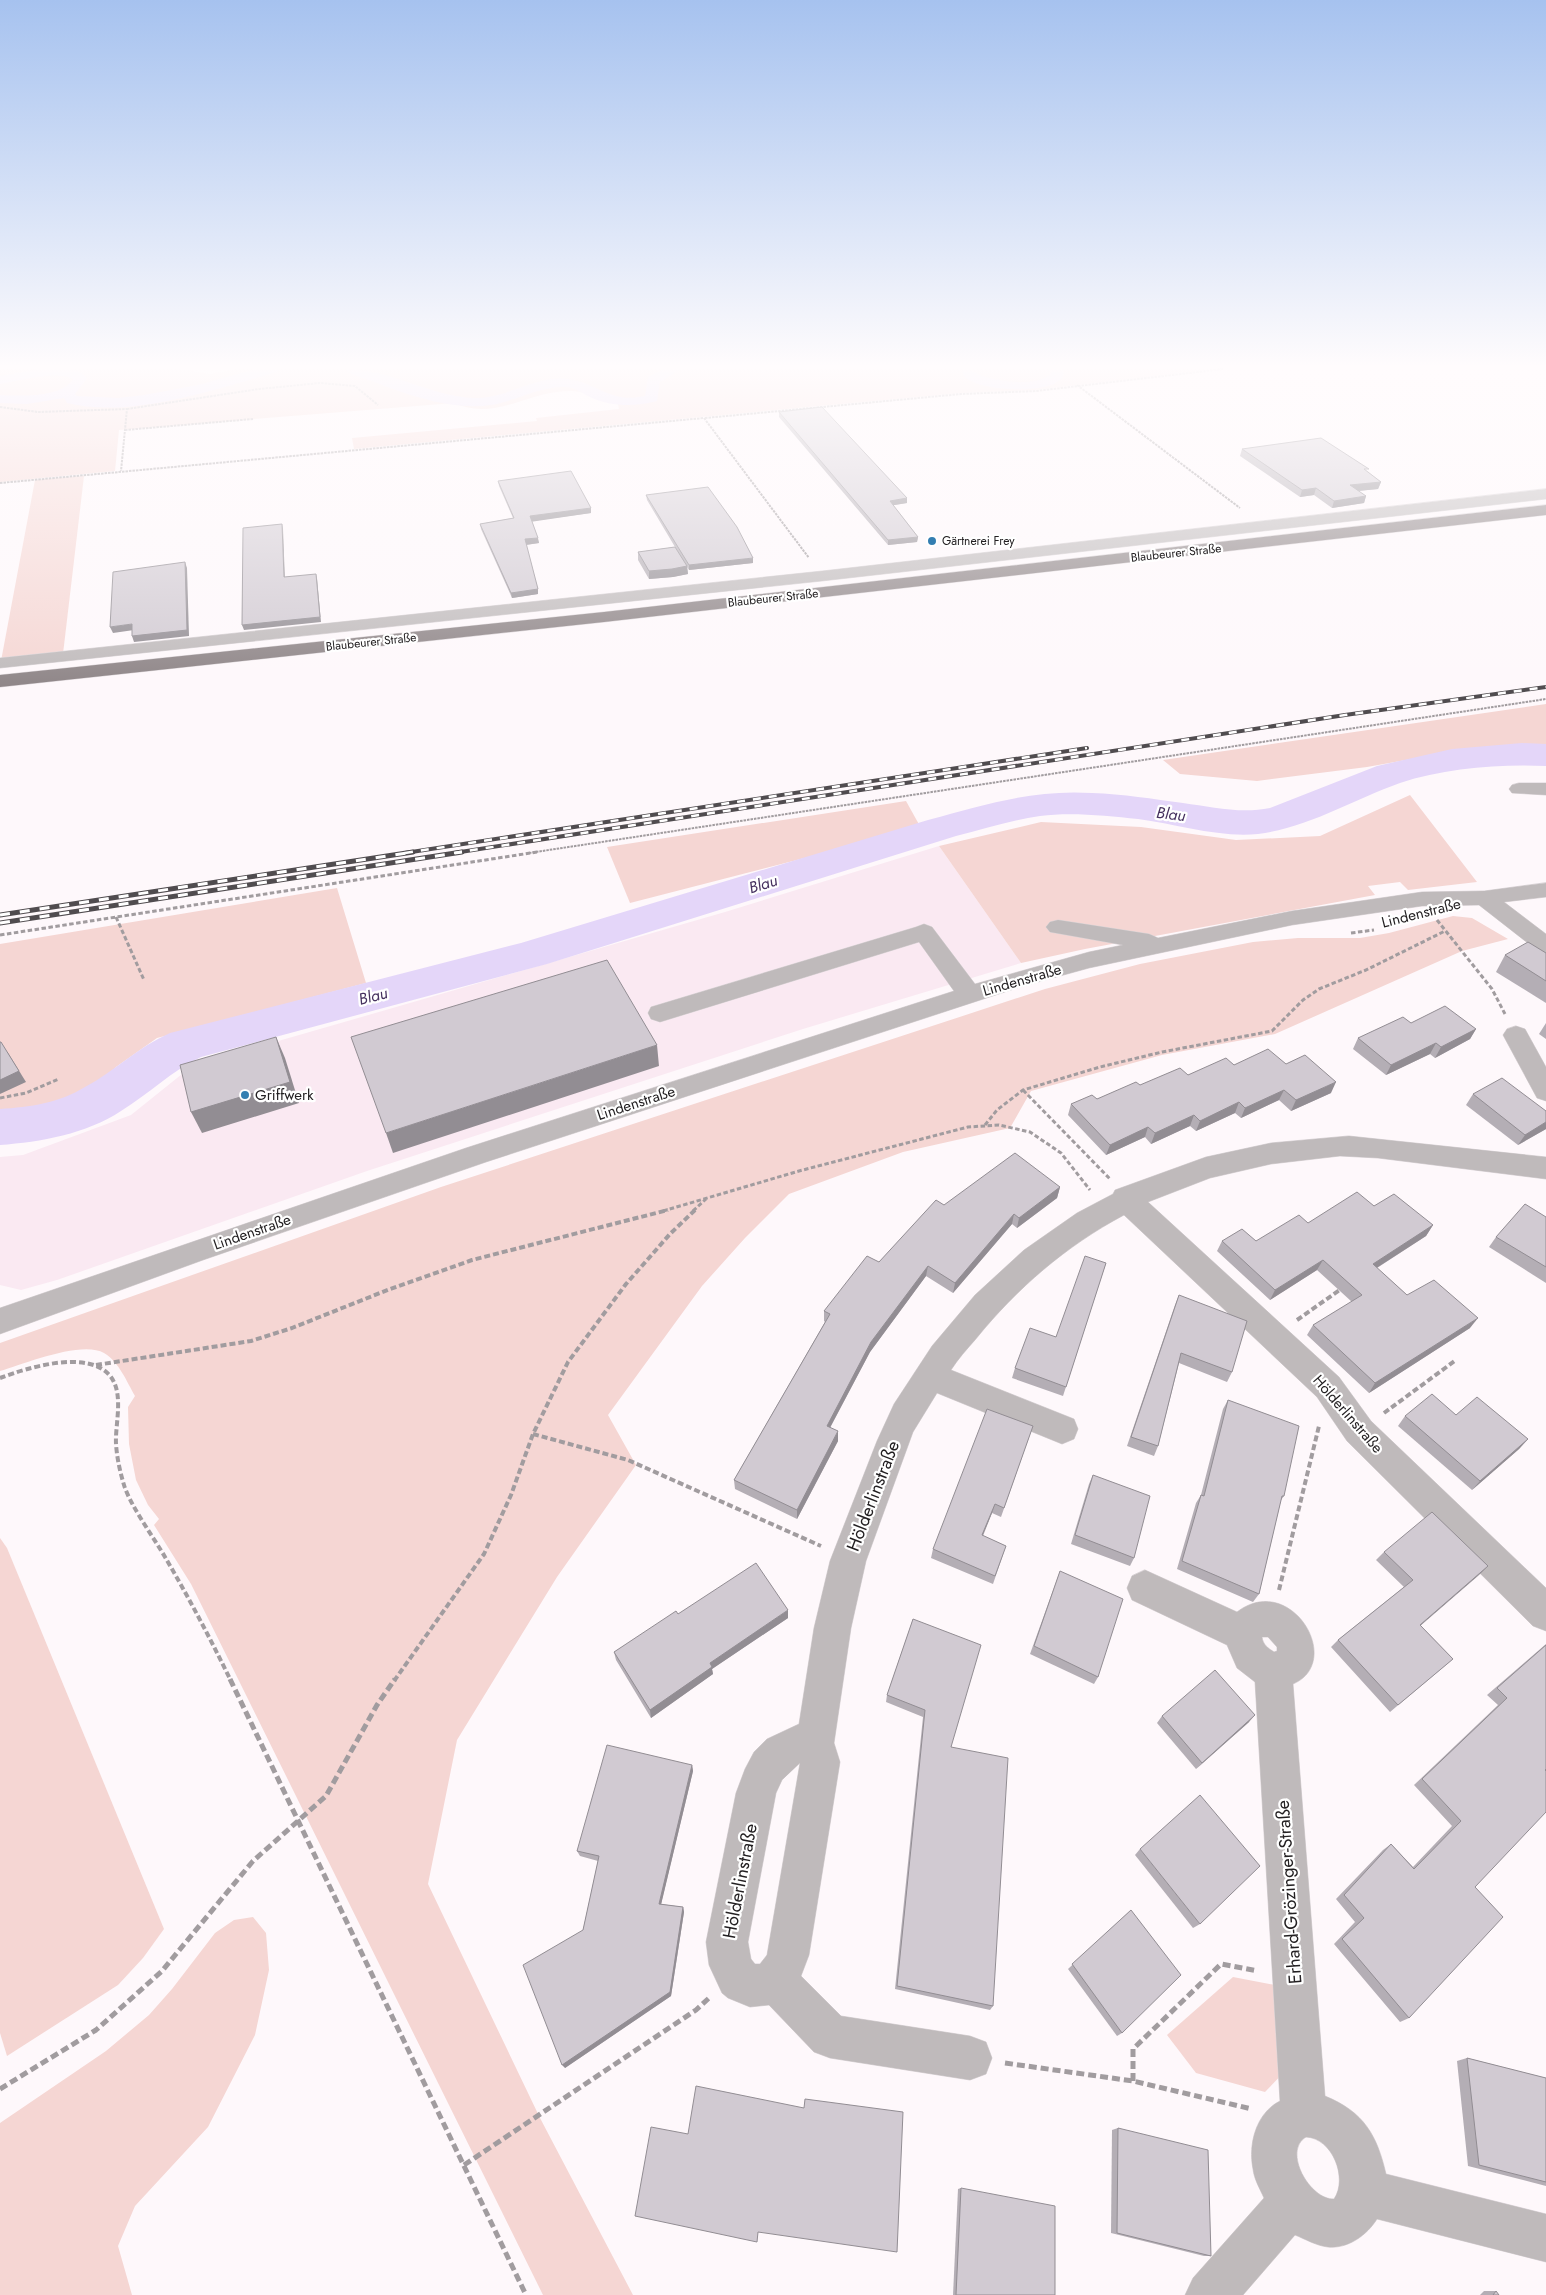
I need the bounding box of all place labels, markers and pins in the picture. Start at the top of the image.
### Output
place label: Gärtnerei Frey [942,532,1015,550]
marker: Gärtnerei Frey [926,535,938,547]
place label: Griffwerk [255,1084,314,1106]
marker: Griffwerk [239,1089,251,1101]

